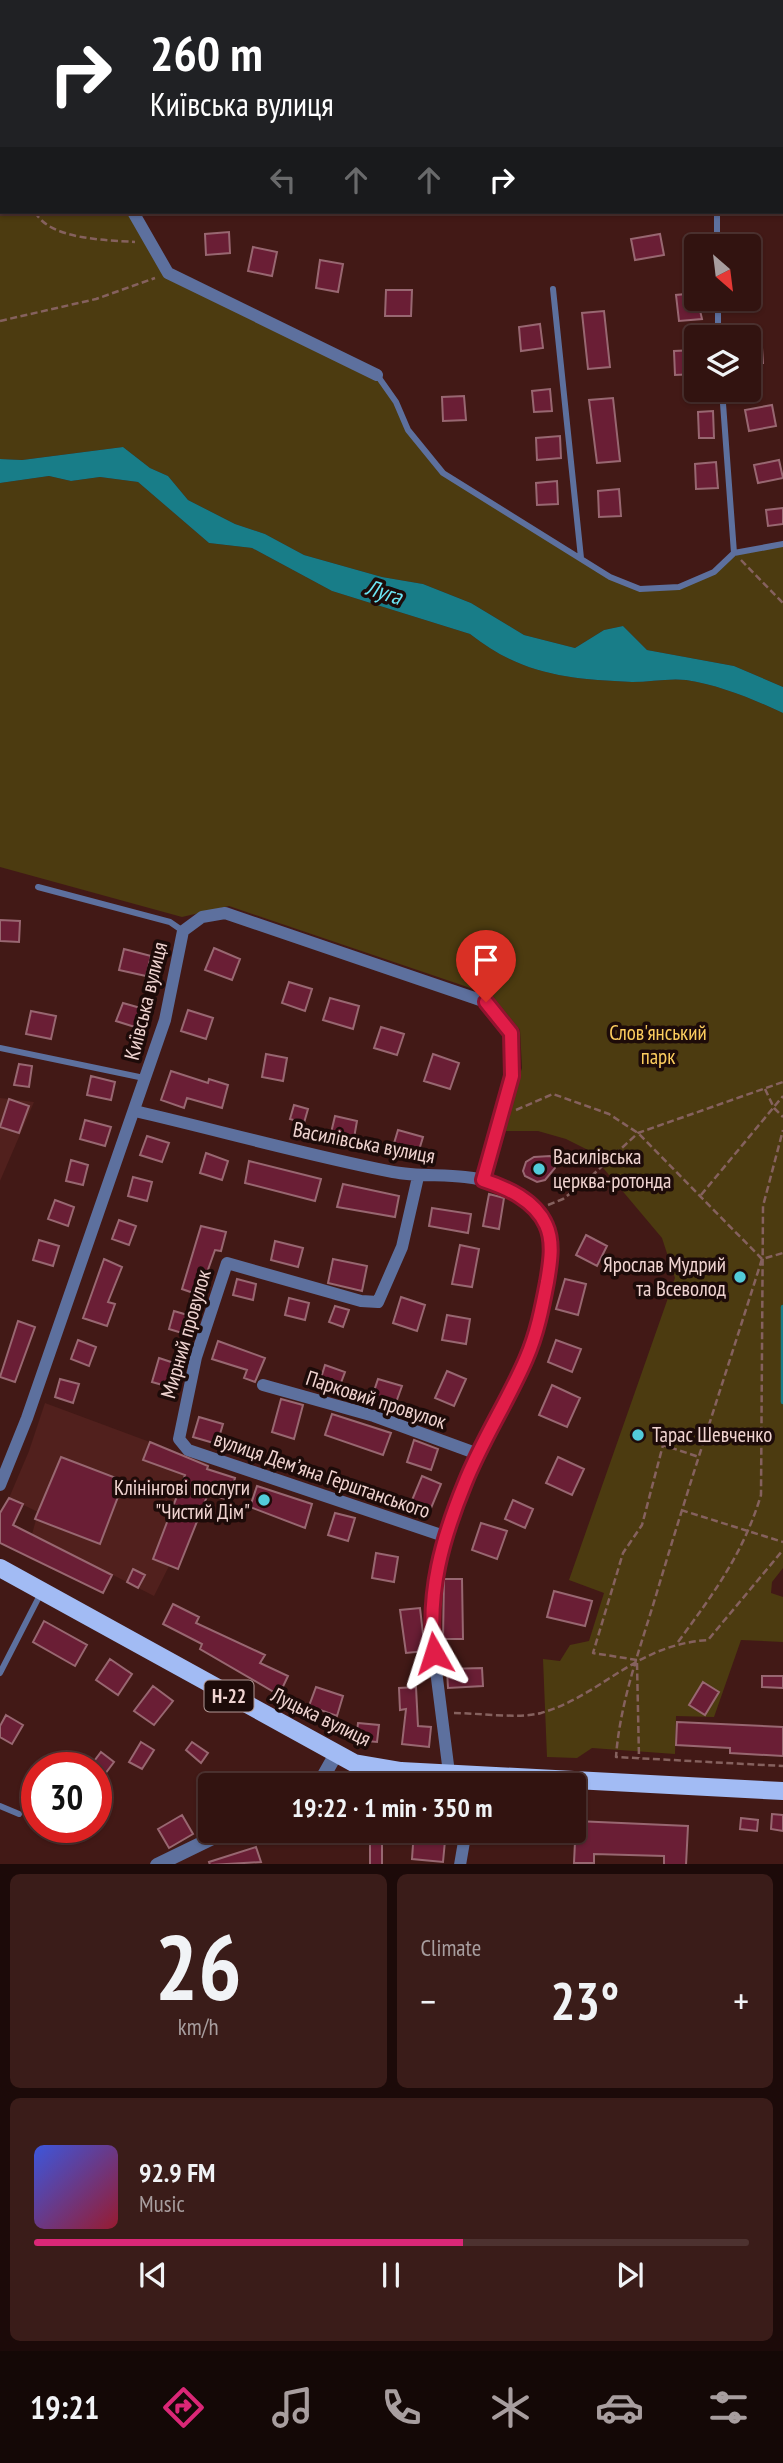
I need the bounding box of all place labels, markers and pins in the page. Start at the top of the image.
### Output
pin [456,930,516,1002]
place label: Василівська церква-ротонда [553,1143,671,1194]
marker: Василівська церква-ротонда [531,1161,547,1177]
place label: Ярослав Мудрий та Всеволод [603,1251,726,1302]
marker: Ярослав Мудрий та Всеволод [732,1269,748,1285]
place label: Тарас Шевченко [652,1421,772,1448]
marker: Тарас Шевченко [630,1427,646,1443]
place label: Клінінгові послуги "Чистий Дім" [114,1474,250,1525]
marker: Клінінгові послуги "Чистий Дім" [256,1492,272,1508]

